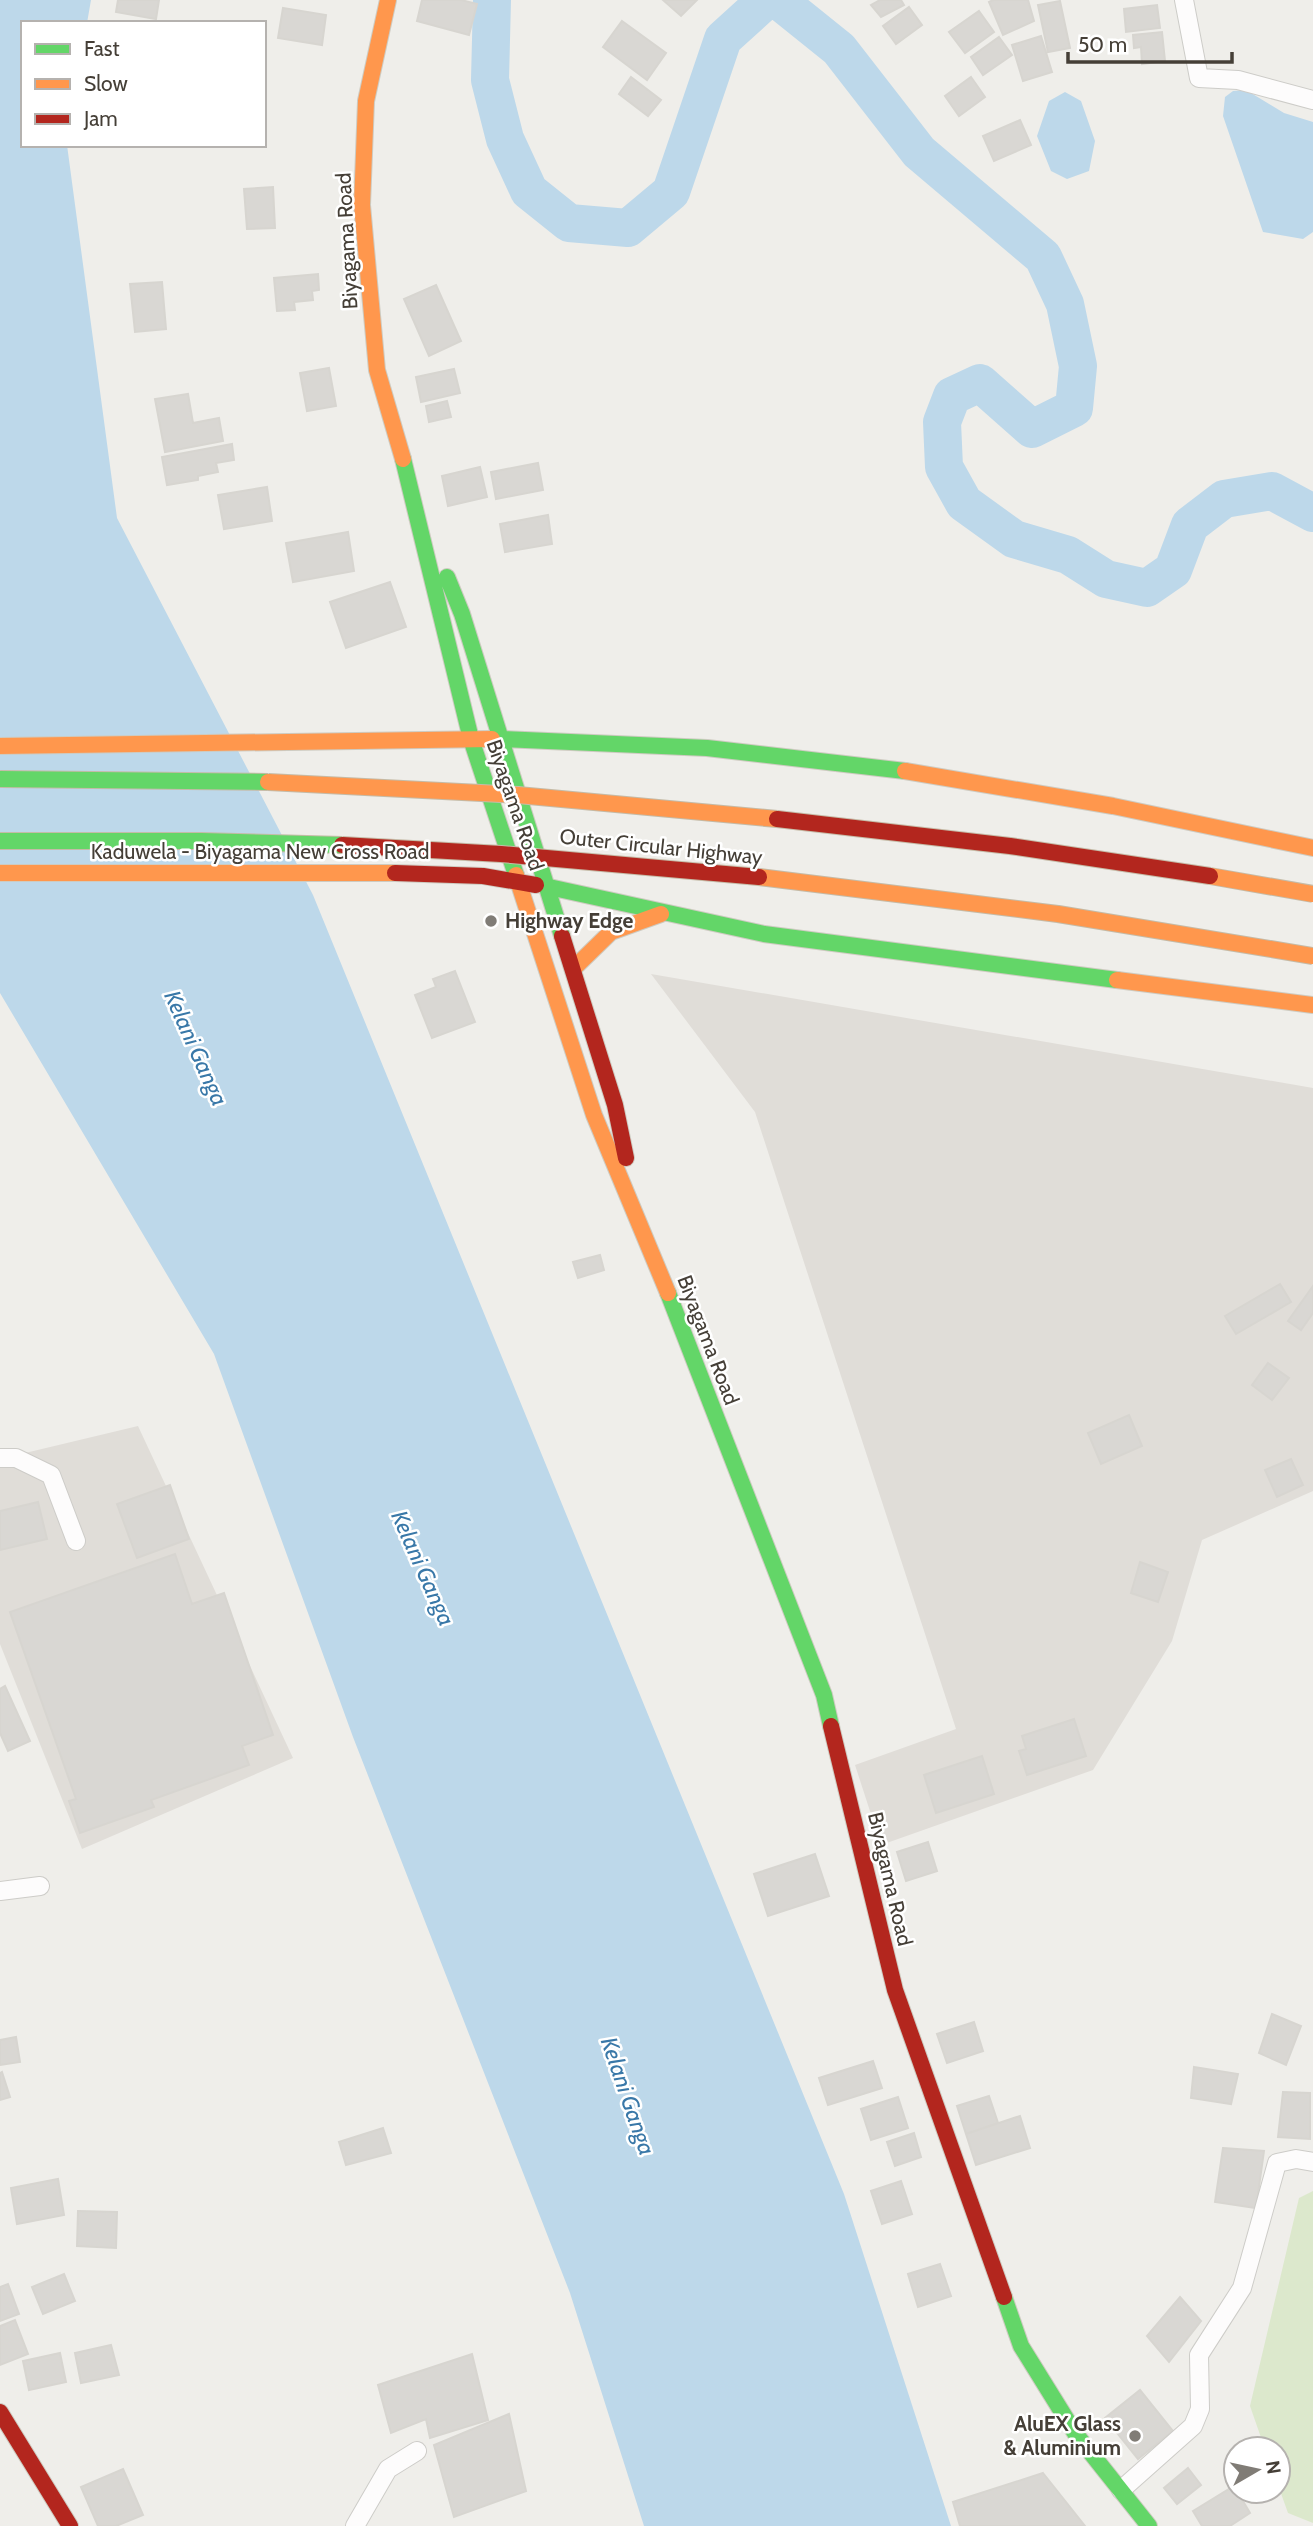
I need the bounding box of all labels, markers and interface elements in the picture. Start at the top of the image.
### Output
legend [21,21,266,147]
scale bar [1068,21,1232,65]
text: 50 m [1078,32,1127,57]
text: Fast [84,36,120,61]
text: Slow [84,71,128,96]
text: Jam [83,106,118,131]
street label: Biyagama Road [330,172,363,310]
street label: Biyagama Road [481,736,550,874]
street label: Outer Circular Highway [558,823,764,870]
street label: Kaduwela - Biyagama New Cross Road [91,839,429,864]
place label: Highway Edge [505,908,633,933]
marker: Highway Edge [483,913,499,929]
water label: Kelani Ganga [158,986,234,1110]
street label: Biyagama Road [672,1272,745,1408]
water label: Kelani Ganga [385,1506,461,1630]
street label: Biyagama Road [863,1809,918,1948]
water label: Kelani Ganga [595,2033,661,2159]
place label: AluEX Glass & Aluminium [1003,2411,1121,2460]
marker: AluEX Glass & Aluminium [1127,2428,1143,2444]
north arrow [1222,2435,1292,2505]
text: N [1261,2459,1286,2476]

